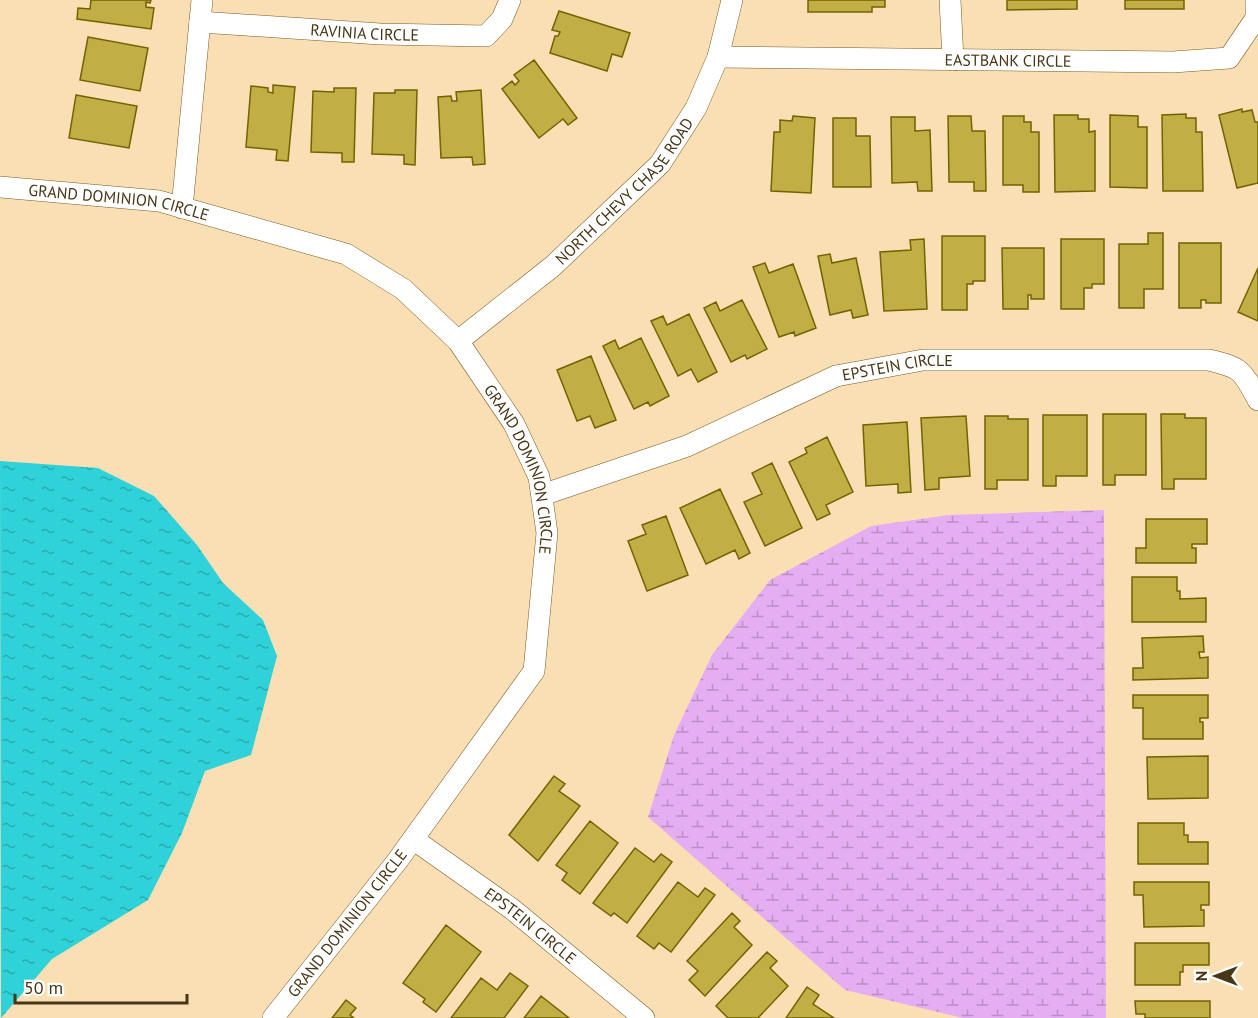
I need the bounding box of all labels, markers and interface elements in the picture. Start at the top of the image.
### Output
street label: RAVINIA CIRCLE [310,19,419,45]
street label: EASTBANK CIRCLE [944,49,1072,71]
street label: NORTH CHEVY CHASE ROAD [551,114,697,269]
street label: GRAND DOMINION CIRCLE [28,180,211,225]
street label: EPSTEIN CIRCLE [840,349,953,385]
street label: GRAND DOMINION CIRCLE [480,380,557,555]
street label: GRAND DOMINION CIRCLE [283,845,411,1001]
street label: EPSTEIN CIRCLE [481,883,581,968]
north arrow [1186,946,1246,1006]
scale bar [15,967,188,1005]
text: N [1191,971,1211,981]
text: 50 m [24,976,63,999]

